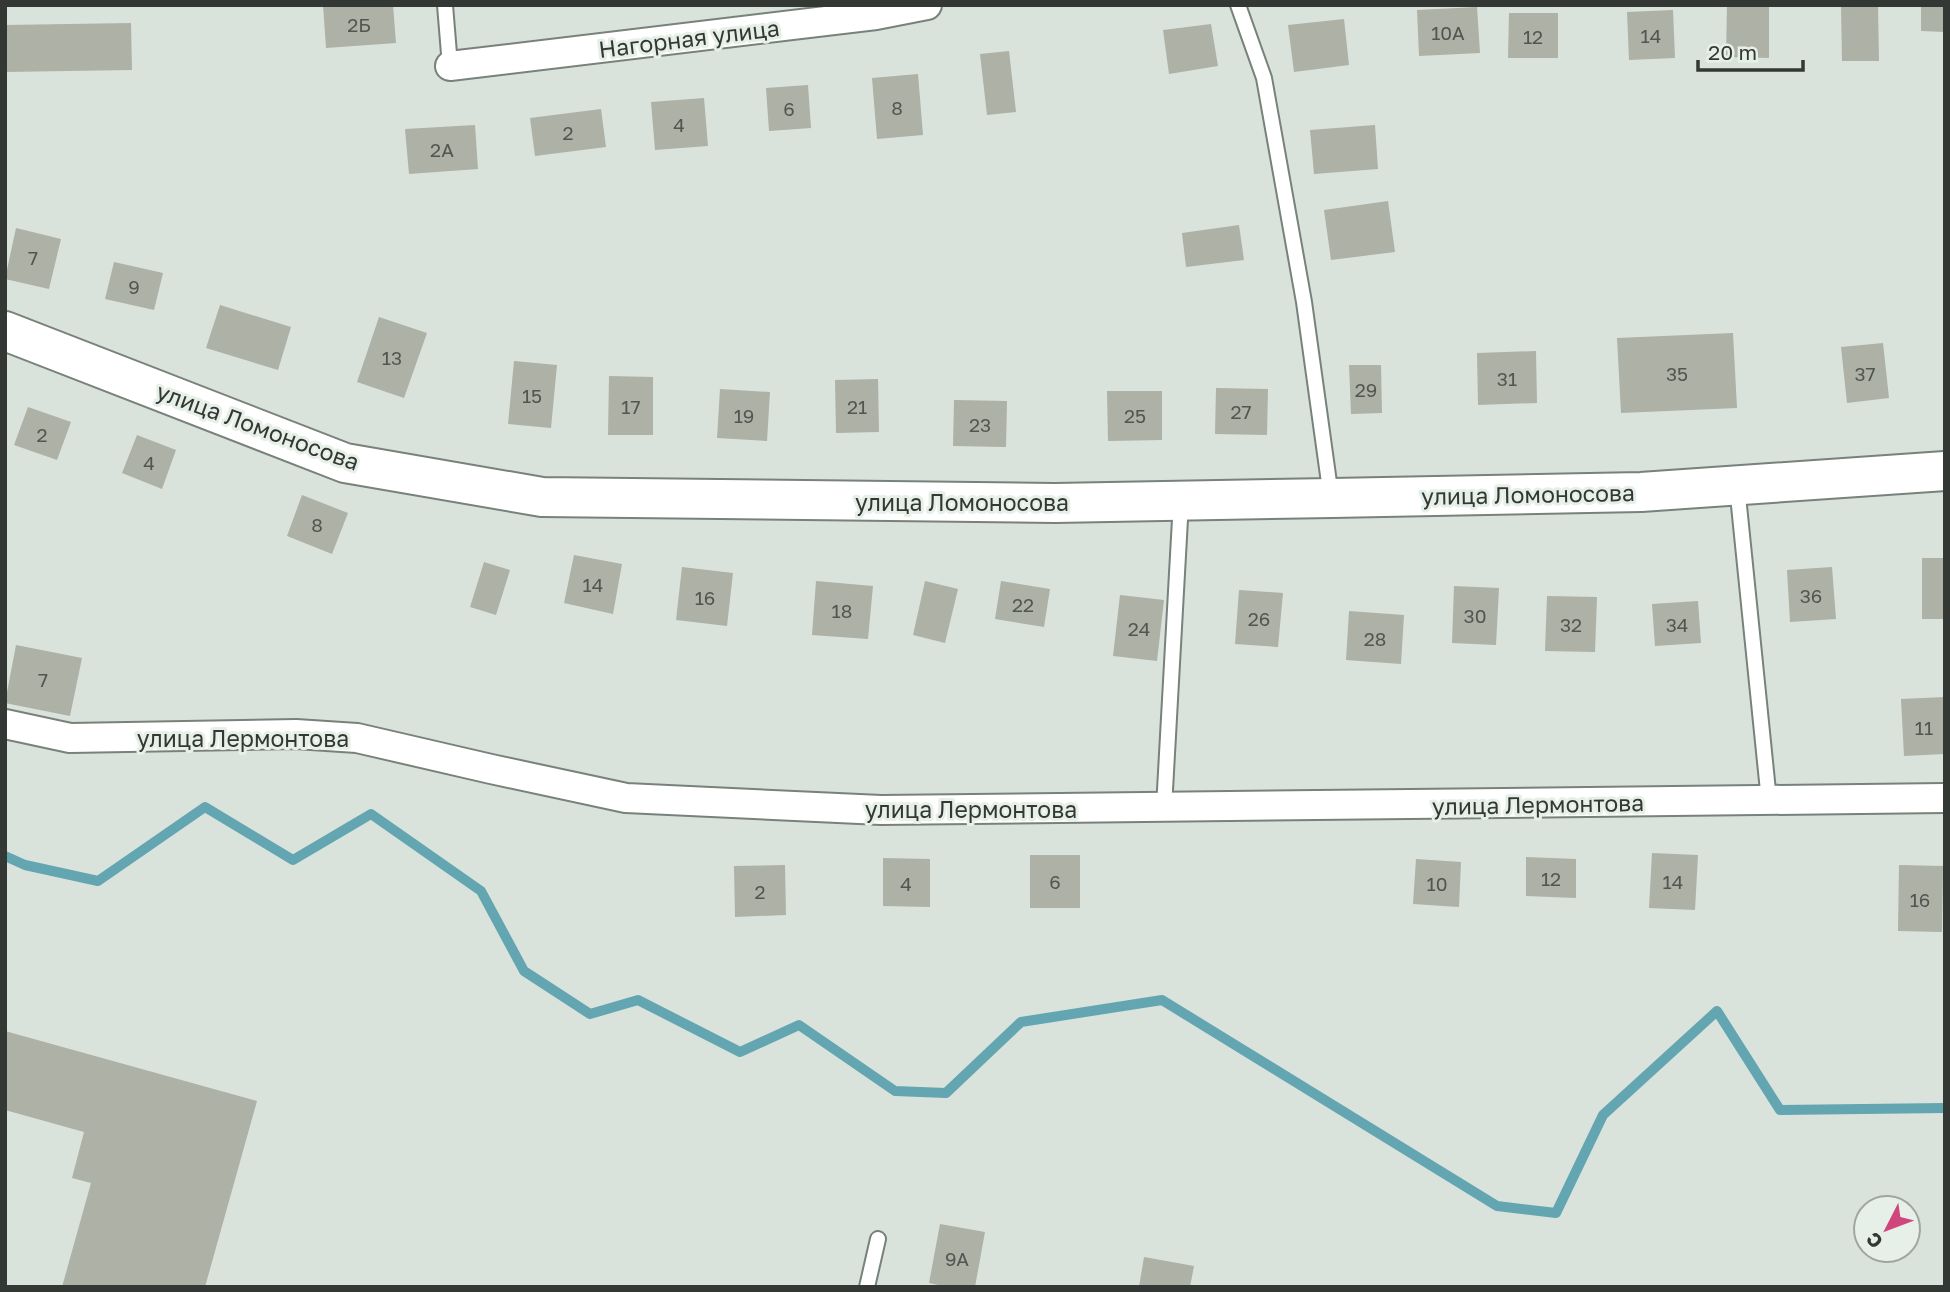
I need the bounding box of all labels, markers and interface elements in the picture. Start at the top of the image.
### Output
house number: 2Б [347,13,371,36]
street label: Нагорная улица [597,13,781,63]
house number: 10А [1431,21,1465,44]
house number: 14 [1641,24,1661,47]
house number: 12 [1523,25,1543,48]
scale bar [1698,28,1803,72]
text: 20 m [1708,39,1757,65]
house number: 8 [891,96,903,119]
house number: 6 [783,97,795,120]
house number: 4 [673,113,685,136]
house number: 2 [562,121,574,144]
house number: 2А [430,138,454,161]
house number: 7 [28,246,38,269]
house number: 9 [128,275,140,298]
house number: 13 [382,346,402,369]
house number: 35 [1666,362,1688,385]
house number: 37 [1854,362,1876,385]
house number: 31 [1497,367,1517,390]
street label: улица Ломоносова [153,376,363,476]
house number: 29 [1355,378,1377,401]
house number: 15 [522,384,542,407]
house number: 17 [621,395,641,418]
house number: 21 [847,395,867,418]
house number: 27 [1230,400,1252,423]
house number: 19 [734,404,754,427]
house number: 25 [1124,404,1146,427]
house number: 23 [969,413,991,436]
house number: 2 [36,423,48,446]
house number: 4 [143,451,155,474]
street label: улица Ломоносова [1421,478,1635,510]
street label: улица Ломоносова [855,488,1069,516]
house number: 8 [311,513,323,536]
house number: 14 [583,573,603,596]
house number: 36 [1800,584,1822,607]
house number: 16 [695,586,715,609]
house number: 22 [1012,593,1034,616]
house number: 18 [832,599,852,622]
house number: 30 [1464,604,1486,627]
house number: 26 [1248,607,1270,630]
house number: 32 [1560,613,1582,636]
house number: 34 [1666,613,1688,636]
house number: 24 [1128,617,1150,640]
house number: 28 [1364,627,1386,650]
house number: 7 [38,668,48,691]
house number: 11 [1915,716,1933,739]
street label: улица Лермонтова [137,724,349,752]
street label: улица Лермонтова [1432,788,1644,820]
street label: улица Лермонтова [865,795,1077,823]
house number: 12 [1541,867,1561,890]
house number: 6 [1049,870,1061,893]
house number: 14 [1663,870,1683,893]
house number: 4 [900,872,912,895]
house number: 10 [1427,872,1448,895]
house number: 2 [754,880,766,903]
house number: 16 [1910,888,1930,911]
north arrow [1852,1194,1922,1264]
text: С [1861,1228,1887,1253]
house number: 9А [945,1247,969,1270]

